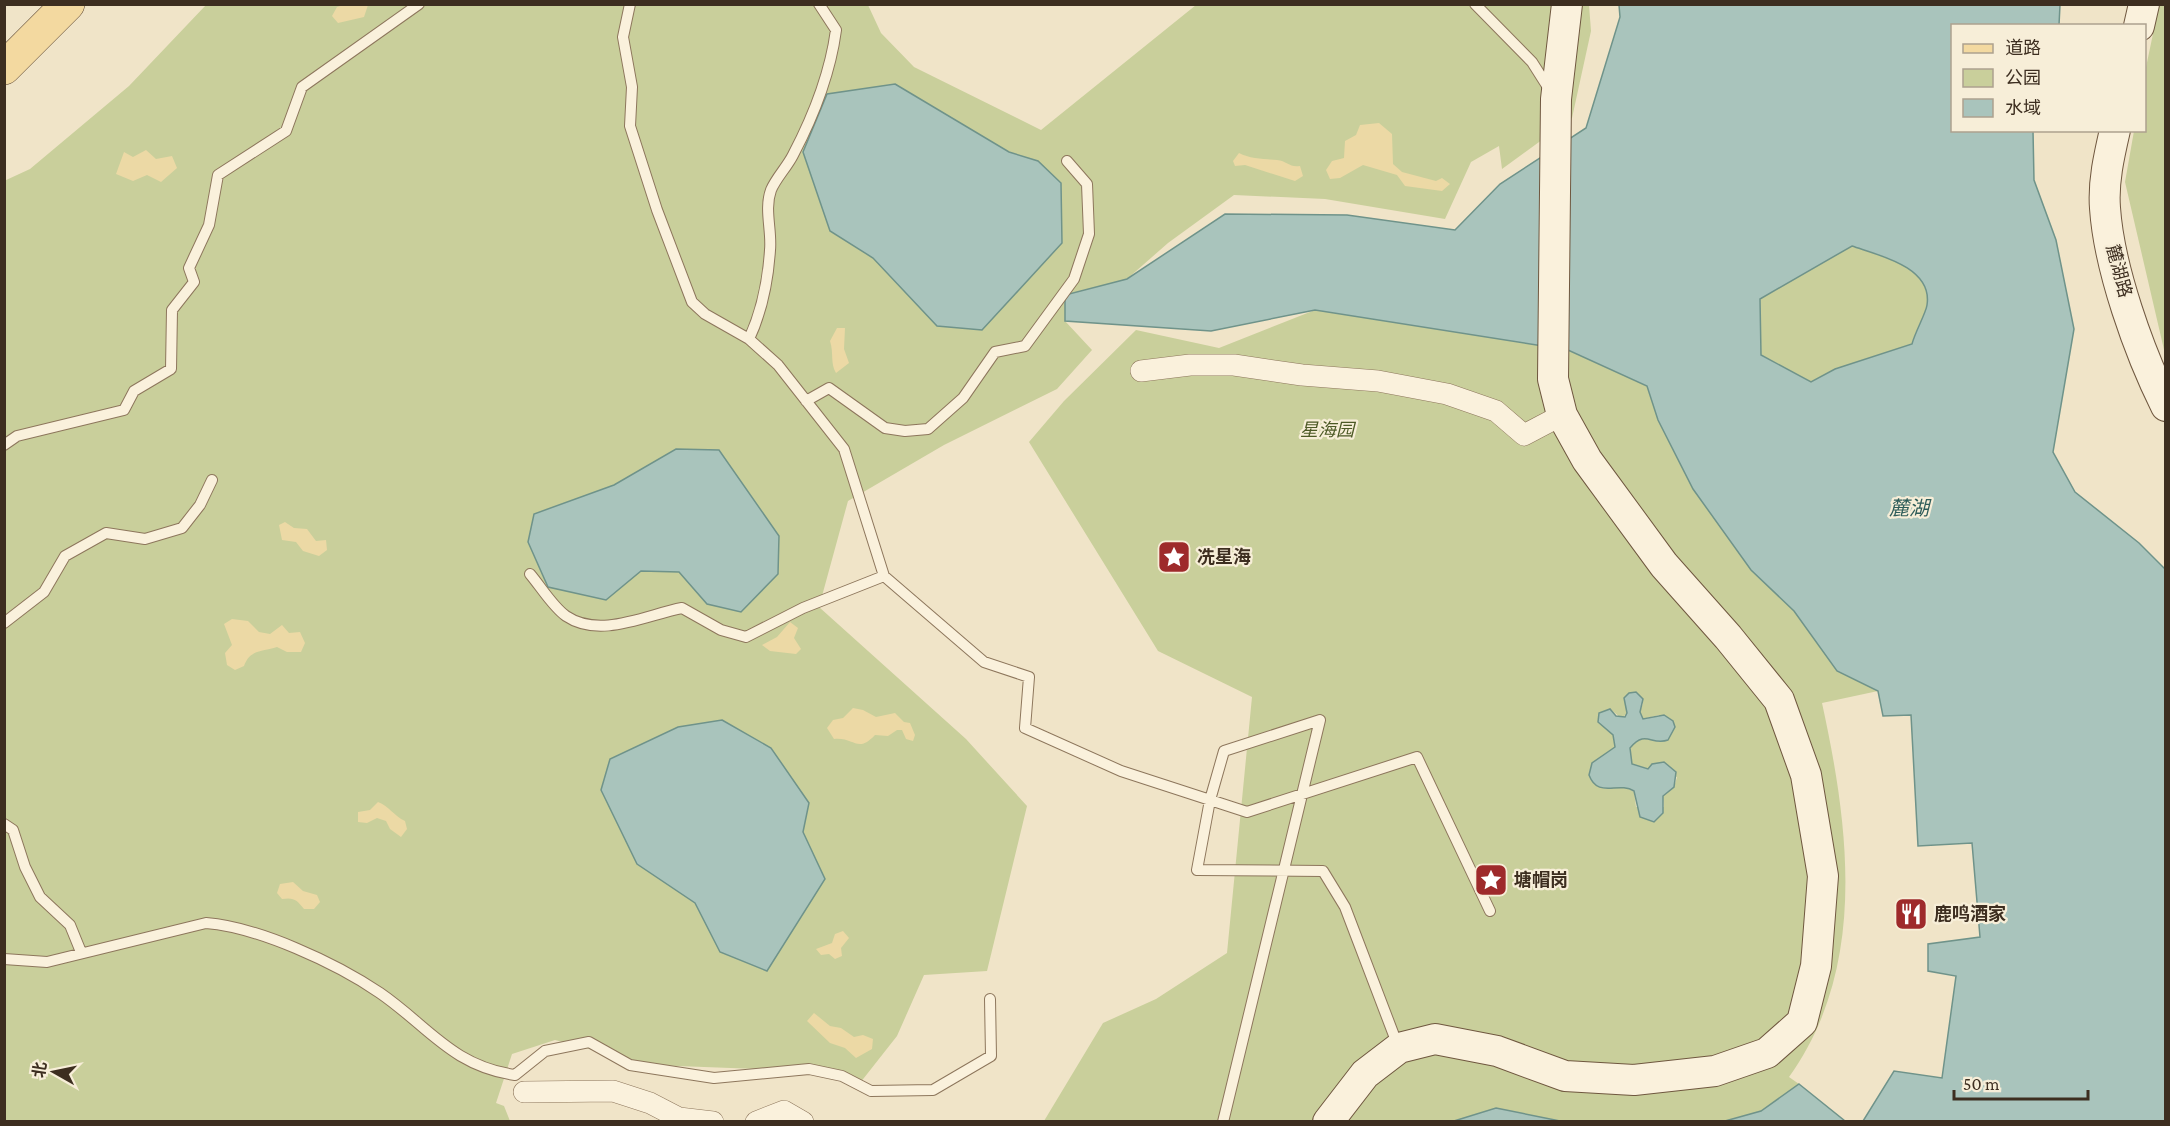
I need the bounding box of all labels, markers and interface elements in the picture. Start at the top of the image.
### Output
legend [1951,24,2146,132]
text: 道路 [2005,38,2041,58]
text: 公园 [2005,68,2041,88]
text: 水域 [2005,98,2041,118]
street label: 麓湖路 [2102,242,2136,300]
park label: 星海园 [1300,420,1357,440]
water label: 麓湖 [1889,497,1932,519]
place icon: 冼星海 [1156,539,1192,575]
place label: 冼星海 [1197,547,1251,567]
place icon: 塘帽岗 [1473,862,1509,898]
place label: 塘帽岗 [1514,870,1568,890]
restaurant icon: 鹿鸣酒家 [1893,896,1929,932]
place label: 鹿鸣酒家 [1934,904,2006,924]
north arrow [24,1042,84,1102]
text: 北 [30,1060,49,1079]
scale bar [1954,1063,2088,1101]
text: 50 m [1963,1074,2000,1094]

